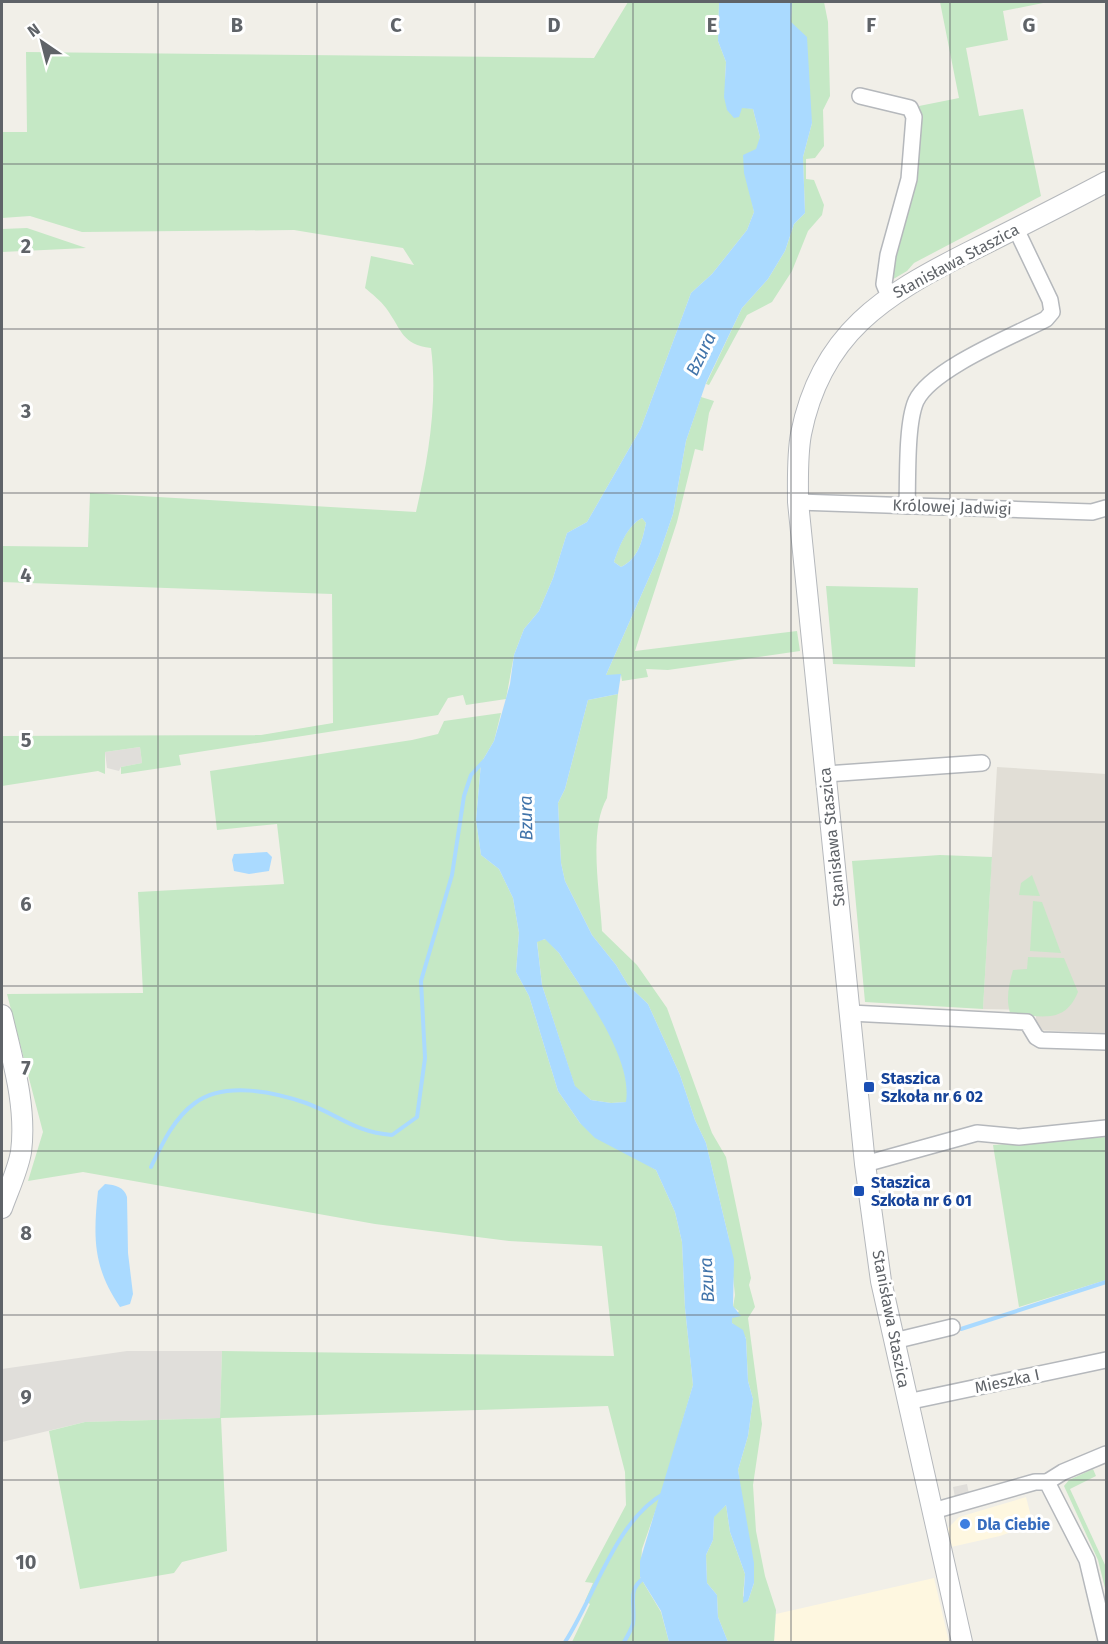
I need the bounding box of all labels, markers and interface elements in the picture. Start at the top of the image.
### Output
north arrow [12,12,72,72]
text: B [231,13,243,37]
text: C [390,13,402,37]
text: D [547,13,561,37]
text: E [707,13,717,37]
text: F [866,13,876,37]
text: G [1023,13,1035,37]
text: N [24,19,43,41]
street label: Stanisława Staszica [890,220,1022,302]
text: 2 [21,234,31,258]
water label: Bzura [681,329,721,379]
text: 3 [20,399,31,423]
street label: Królowej Jadwigi [892,495,1012,519]
text: 4 [20,563,32,587]
text: 5 [21,728,32,752]
street label: Stanisława Staszica [815,766,849,908]
water label: Bzura [515,795,537,841]
text: 6 [20,892,32,916]
text: 7 [21,1056,31,1080]
place label: Staszica Szkoła nr 6 02 [881,1069,983,1106]
marker: Staszica Szkoła nr 6 02 [862,1080,876,1094]
place label: Staszica Szkoła nr 6 01 [871,1173,972,1210]
marker: Staszica Szkoła nr 6 01 [852,1184,866,1198]
text: 8 [20,1221,32,1245]
street label: Stanisława Staszica [868,1248,914,1390]
water label: Bzura [695,1257,719,1303]
street label: Mieszka I [973,1365,1041,1397]
text: 9 [20,1385,32,1409]
place label: Dla Ciebie [977,1515,1050,1534]
marker: Dla Ciebie [958,1517,972,1531]
text: 10 [16,1550,36,1574]

